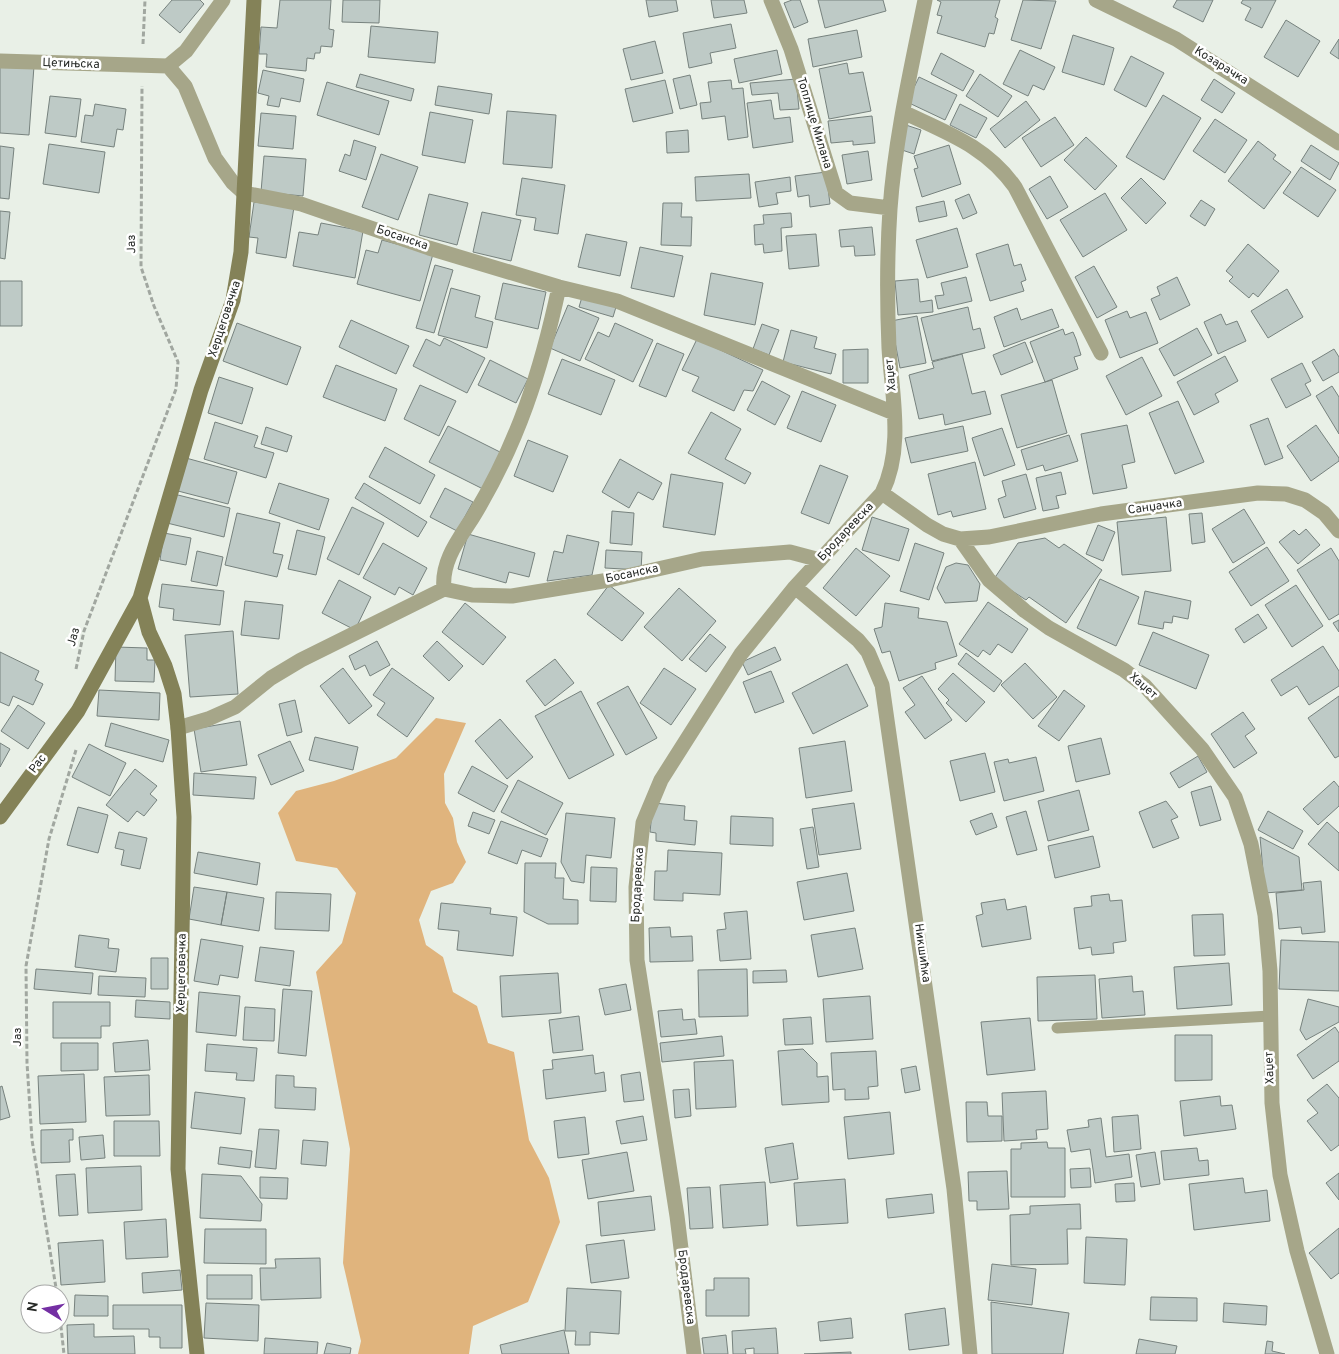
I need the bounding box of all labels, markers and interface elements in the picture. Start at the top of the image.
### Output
street label: Козарачка [1191,43,1251,89]
street label: Цетињска [42,55,100,73]
street label: Топлице Милана [792,75,836,171]
street label: Босанска [374,222,430,254]
street label: Јаз [124,234,140,254]
street label: Херцеговачка [205,279,245,359]
street label: Хаџет [882,357,900,392]
street label: Санџачка [1127,495,1183,519]
street label: Бродаревска [814,499,878,565]
street label: Босанска [604,561,660,587]
street label: Јаз [64,626,84,648]
street label: Хаџет [1125,669,1161,703]
street label: Рас [26,751,50,777]
street label: Бродаревска [628,847,648,923]
street label: Никшићка [910,922,934,984]
street label: Херцеговачка [173,933,191,1013]
street label: Јаз [10,1027,26,1047]
street label: Хаџет [1261,1051,1279,1085]
street label: Бродаревска [673,1249,699,1325]
north arrow [20,1284,70,1334]
text: N [24,1301,43,1313]

